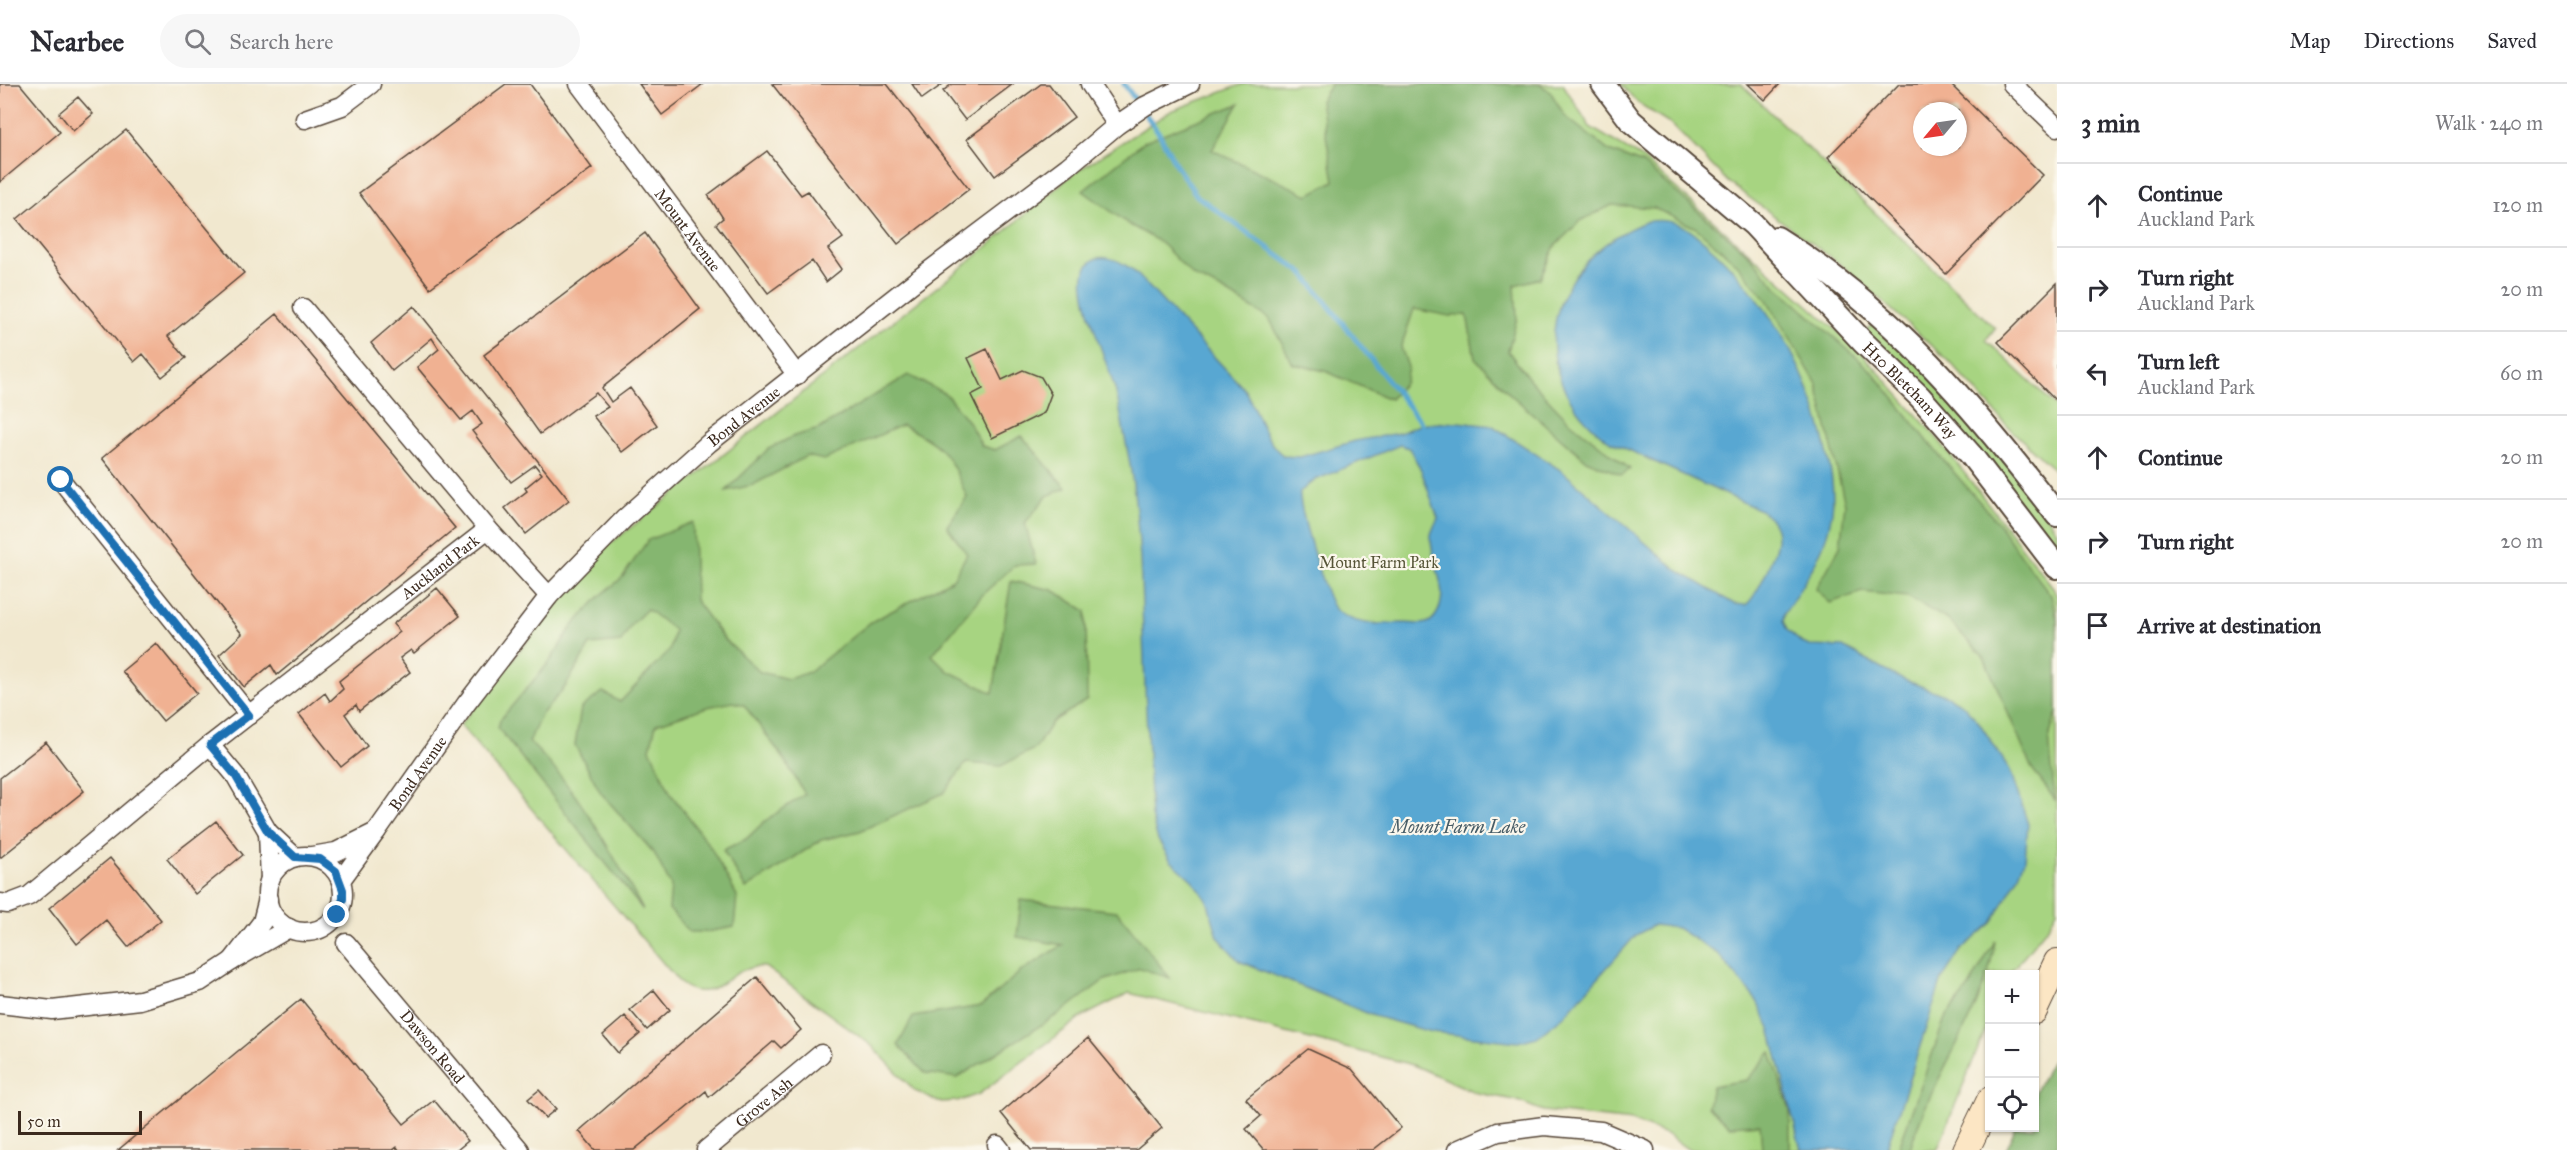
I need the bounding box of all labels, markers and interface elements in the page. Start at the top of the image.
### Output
search box [160,14,580,68]
text: Nearbee [30,24,124,59]
icon: search [181,25,214,58]
text: Search here [229,28,333,55]
text: Map [2290,28,2331,54]
text: Directions [2364,28,2454,54]
text: Saved [2487,28,2537,54]
north arrow [1913,102,1967,156]
text: 3 min [2081,107,2140,139]
text: Walk · 240 m [2435,111,2543,135]
text: Continue [2138,180,2223,207]
street label: Mount Avenue [650,185,725,275]
icon: ahead [2081,189,2114,222]
text: 120 m [2492,193,2543,217]
text: Auckland Park [2138,207,2255,231]
text: Turn right [2138,264,2234,291]
icon: right [2081,273,2114,306]
text: 20 m [2500,277,2543,301]
text: Auckland Park [2138,291,2255,315]
street label: H10 Bletcham Way [1859,338,1962,443]
text: Turn left [2138,348,2220,375]
icon: left [2081,357,2114,390]
text: 60 m [2500,361,2543,385]
text: Auckland Park [2138,375,2255,399]
street label: Bond Avenue [704,382,784,451]
icon: ahead [2081,441,2114,474]
text: Continue [2138,444,2223,471]
text: 20 m [2500,445,2543,469]
route start [47,466,73,492]
icon: right [2081,525,2114,558]
text: Turn right [2138,528,2234,555]
text: 20 m [2500,529,2543,553]
street label: Auckland Park [397,530,483,604]
park label: Mount Farm Park [1319,553,1439,572]
icon: arrive [2081,609,2114,642]
text: Arrive at destination [2138,612,2321,639]
street label: Bond Avenue [385,732,451,814]
water label: Mount Farm Lake [1389,816,1527,838]
route end [323,901,349,927]
map controls [1985,970,2039,1132]
button: + [1985,970,2039,1024]
street label: Dawson Road [396,1006,469,1087]
button: − [1985,1024,2039,1078]
street label: Grove Ash [731,1073,796,1132]
button: locate [1985,1078,2039,1132]
scale bar [18,1108,142,1136]
text: 50 m [27,1112,61,1131]

